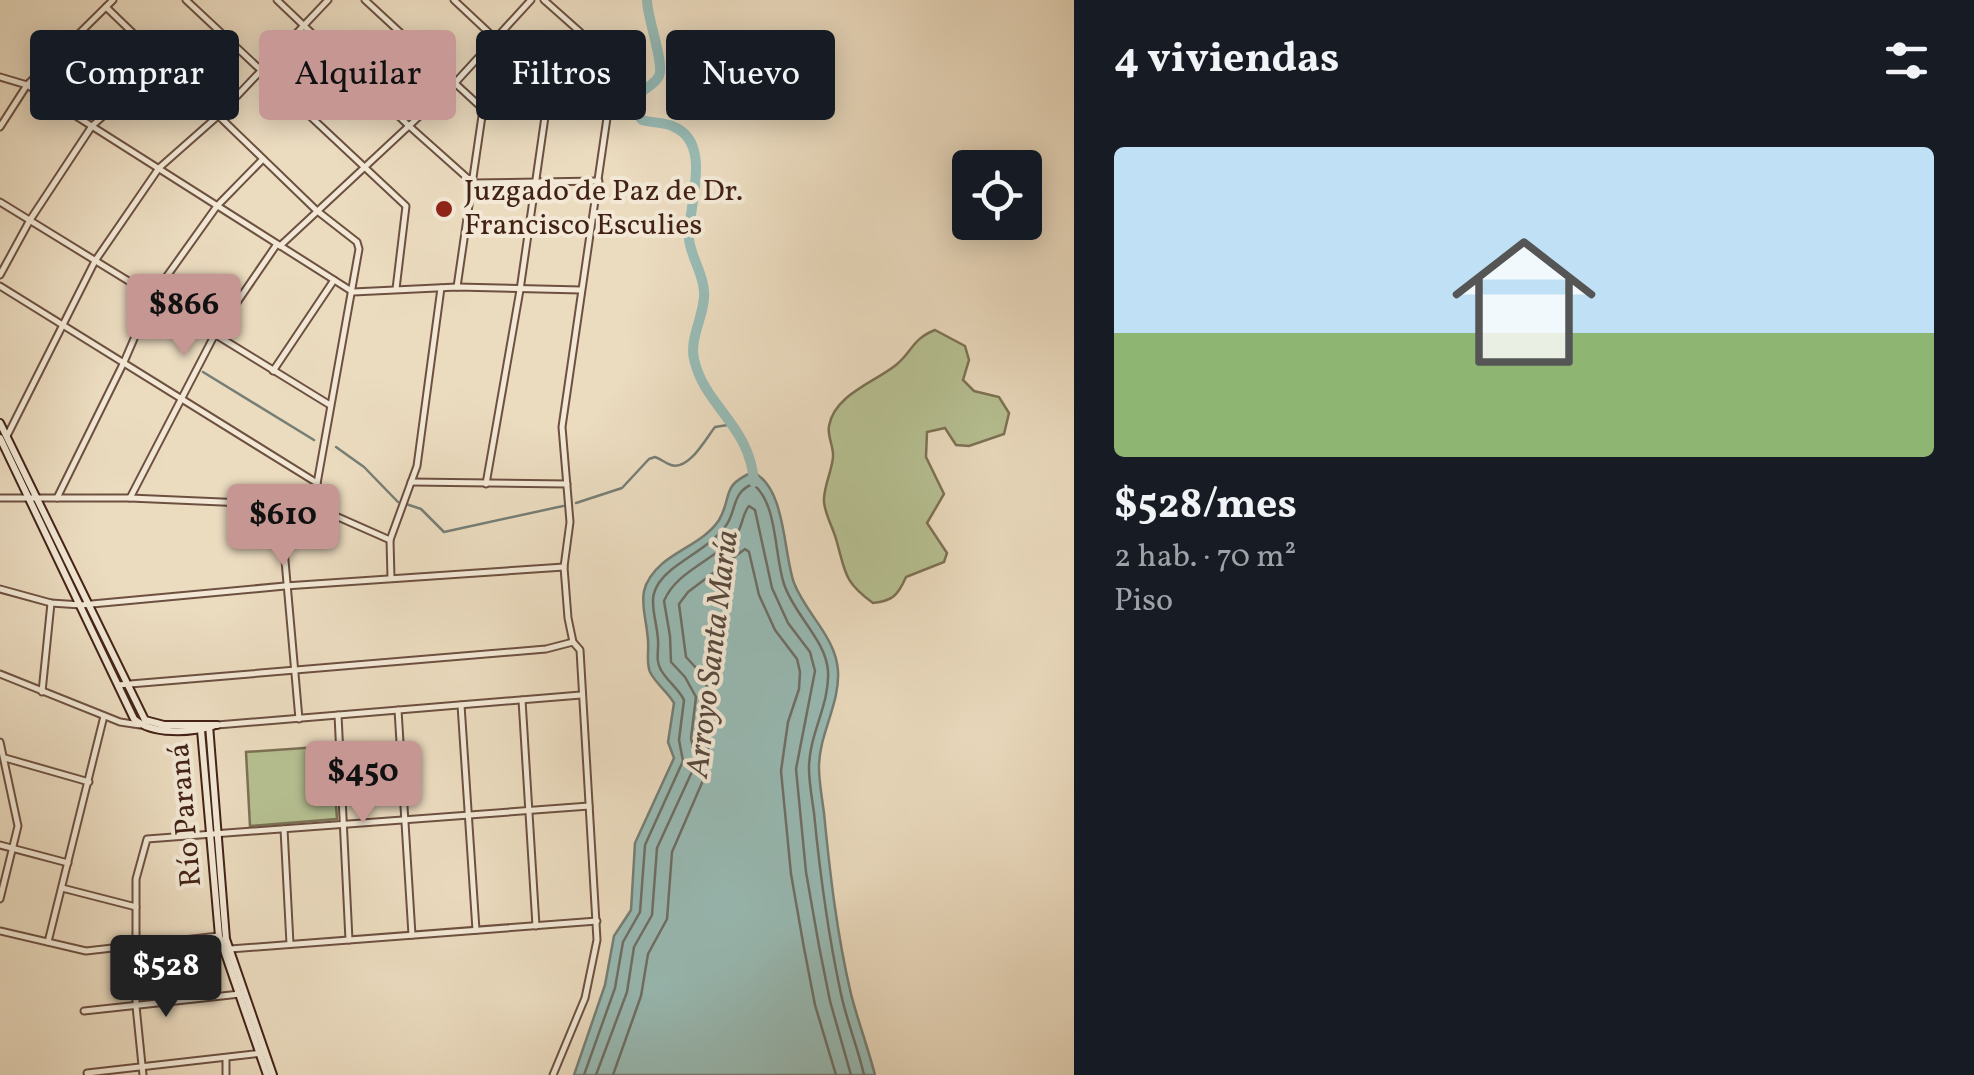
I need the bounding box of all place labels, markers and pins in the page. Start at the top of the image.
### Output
place label: Juzgado de Paz de Dr. Francisco Esculies [464,171,743,247]
marker: Juzgado de Paz de Dr. Francisco Esculies [433,198,455,220]
pin: $866 [125,274,243,359]
pin: $610 [224,484,342,569]
pin: $450 [304,741,422,826]
pin: $528 [107,935,225,1020]

